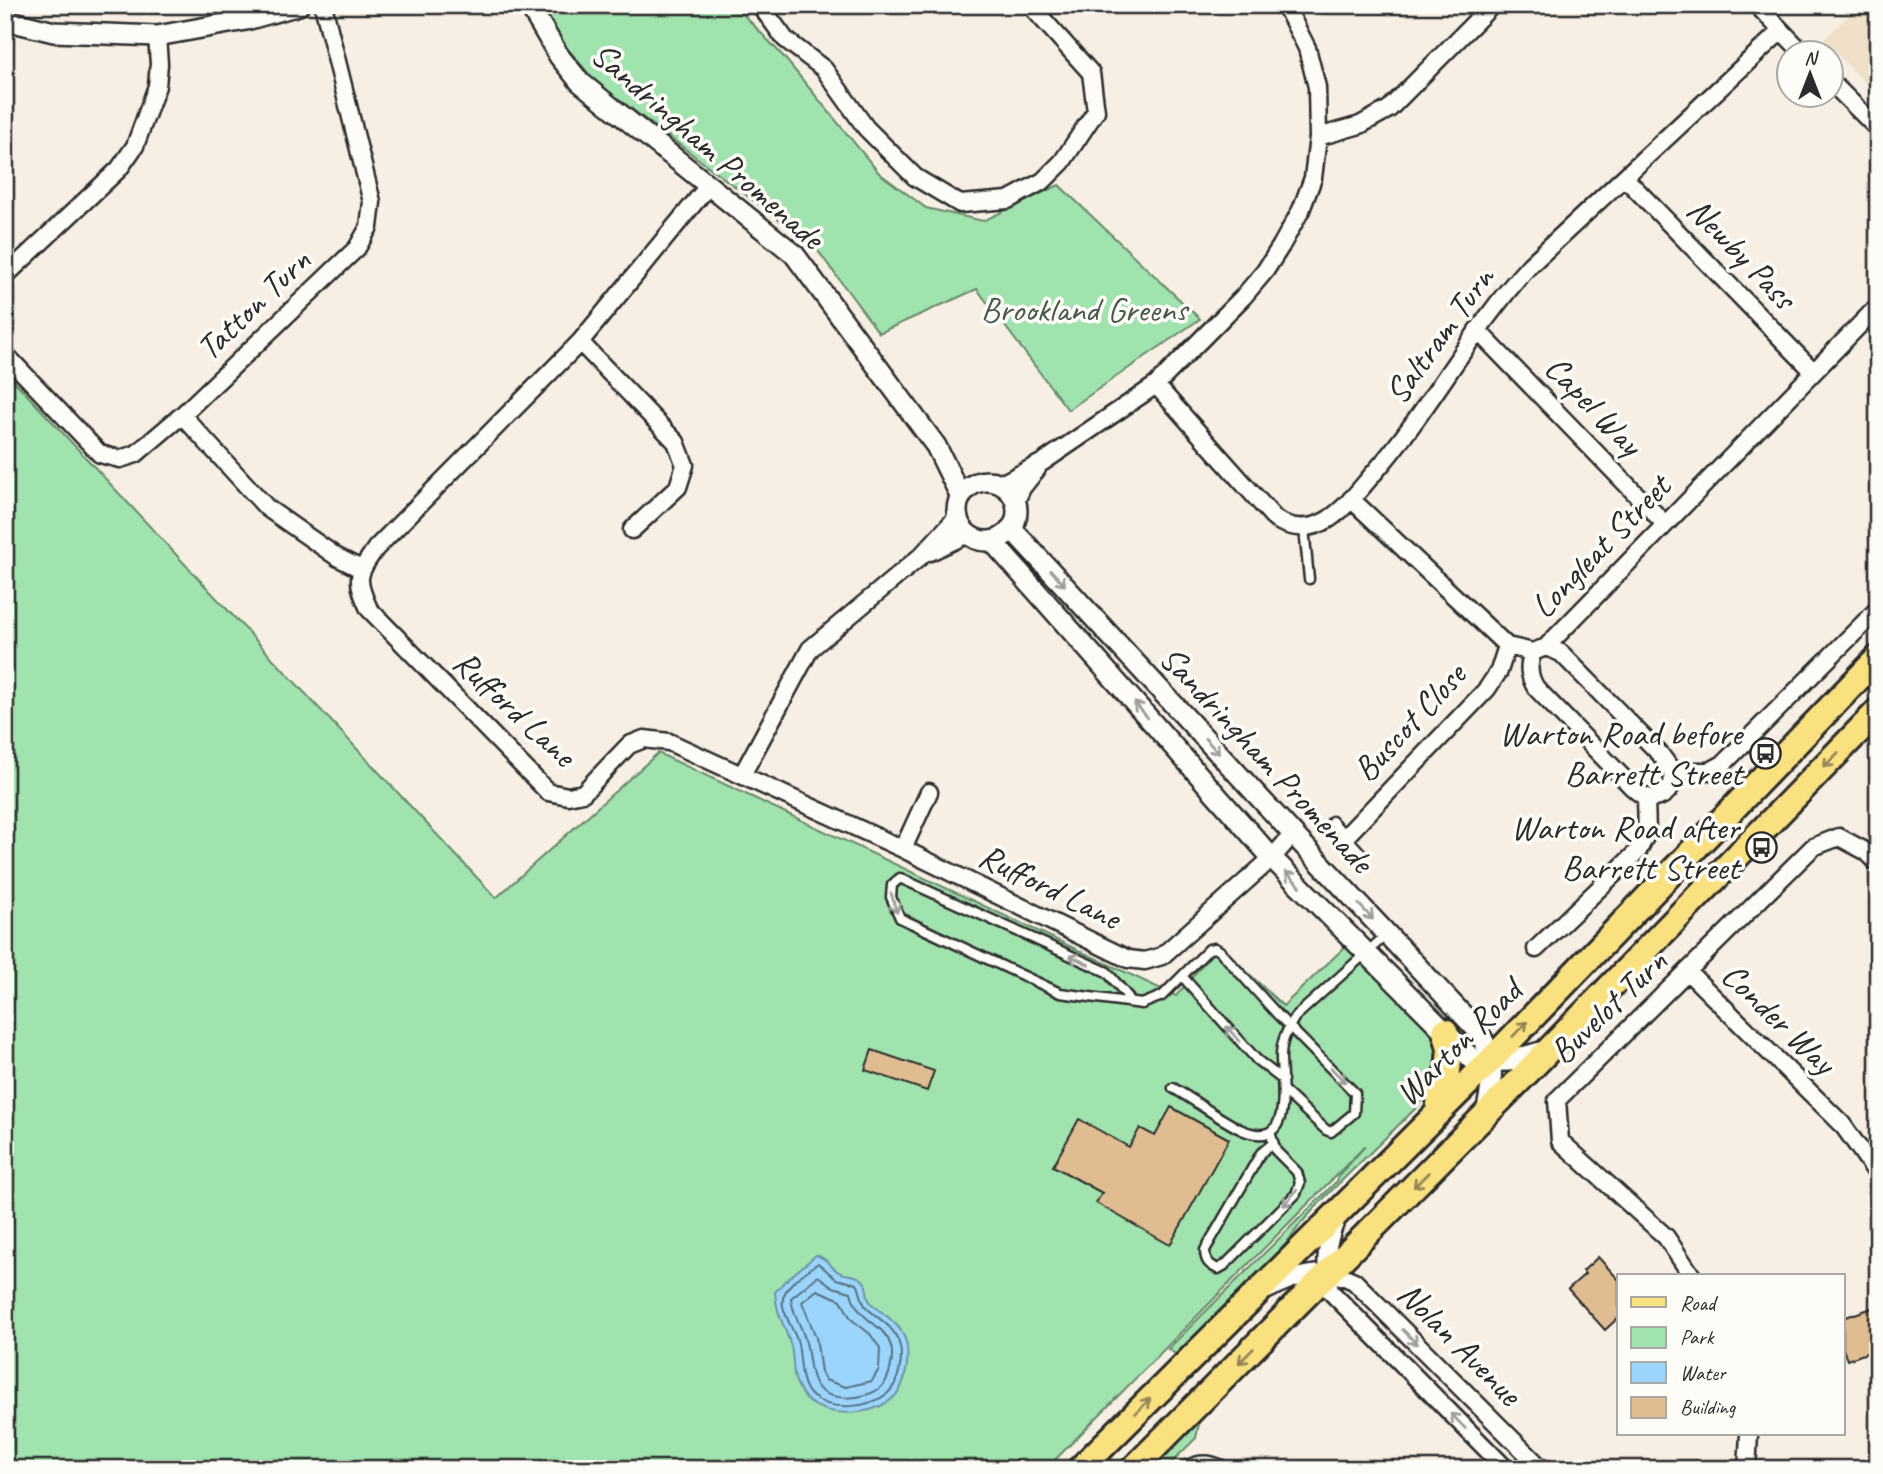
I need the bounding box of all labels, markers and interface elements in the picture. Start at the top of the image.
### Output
street label: Sandringham Promenade [582,32,836,261]
north arrow [1774,38,1844,108]
text: N [1804,46,1819,70]
street label: Newby Pass [1677,188,1808,321]
street label: Tatton Turn [186,239,320,370]
street label: Saltram Turn [1375,256,1506,413]
park label: Brookland Greens [981,287,1190,332]
street label: Capel Way [1535,346,1654,467]
street label: Longleat Street [1521,463,1682,628]
one-way arrow [1049,569,1066,586]
street label: Sandringham Promenade [1150,636,1385,884]
street label: Rufford Lane [444,640,587,778]
street label: Buscot Close [1343,652,1477,791]
one-way arrow [1133,701,1149,719]
place label: Warton Road before Barrett Street [1499,711,1745,796]
bus stop icon: Warton Road before Barrett Street [1748,736,1782,770]
one-way arrow [1203,737,1220,754]
one-way arrow [1822,752,1839,769]
place label: Warton Road after Barrett Street [1511,805,1742,890]
bus stop icon: Warton Road after Barrett Street [1745,830,1779,864]
street label: Rufford Lane [972,833,1130,941]
one-way arrow [1285,870,1302,887]
one-way arrow [888,892,901,914]
one-way arrow [1358,903,1375,920]
street label: Buvelot Turn [1540,939,1677,1073]
one-way arrow [1069,953,1091,966]
street label: Conder Way [1712,953,1848,1086]
street label: Warton Road [1385,966,1535,1115]
one-way arrow [1512,1021,1529,1038]
one-way arrow [1225,1025,1241,1043]
one-way arrow [1329,1066,1346,1083]
one-way arrow [1412,1171,1429,1188]
one-way arrow [1282,1189,1298,1207]
street label: Nolan Avenue [1388,1272,1533,1417]
legend [1617,1274,1844,1436]
text: Road [1680,1290,1719,1316]
text: Park [1680,1324,1715,1350]
one-way arrow [1401,1329,1418,1346]
one-way arrow [1237,1348,1254,1365]
text: Water [1680,1360,1727,1386]
text: Building [1680,1394,1737,1420]
one-way arrow [1135,1397,1152,1414]
one-way arrow [1450,1412,1467,1429]

